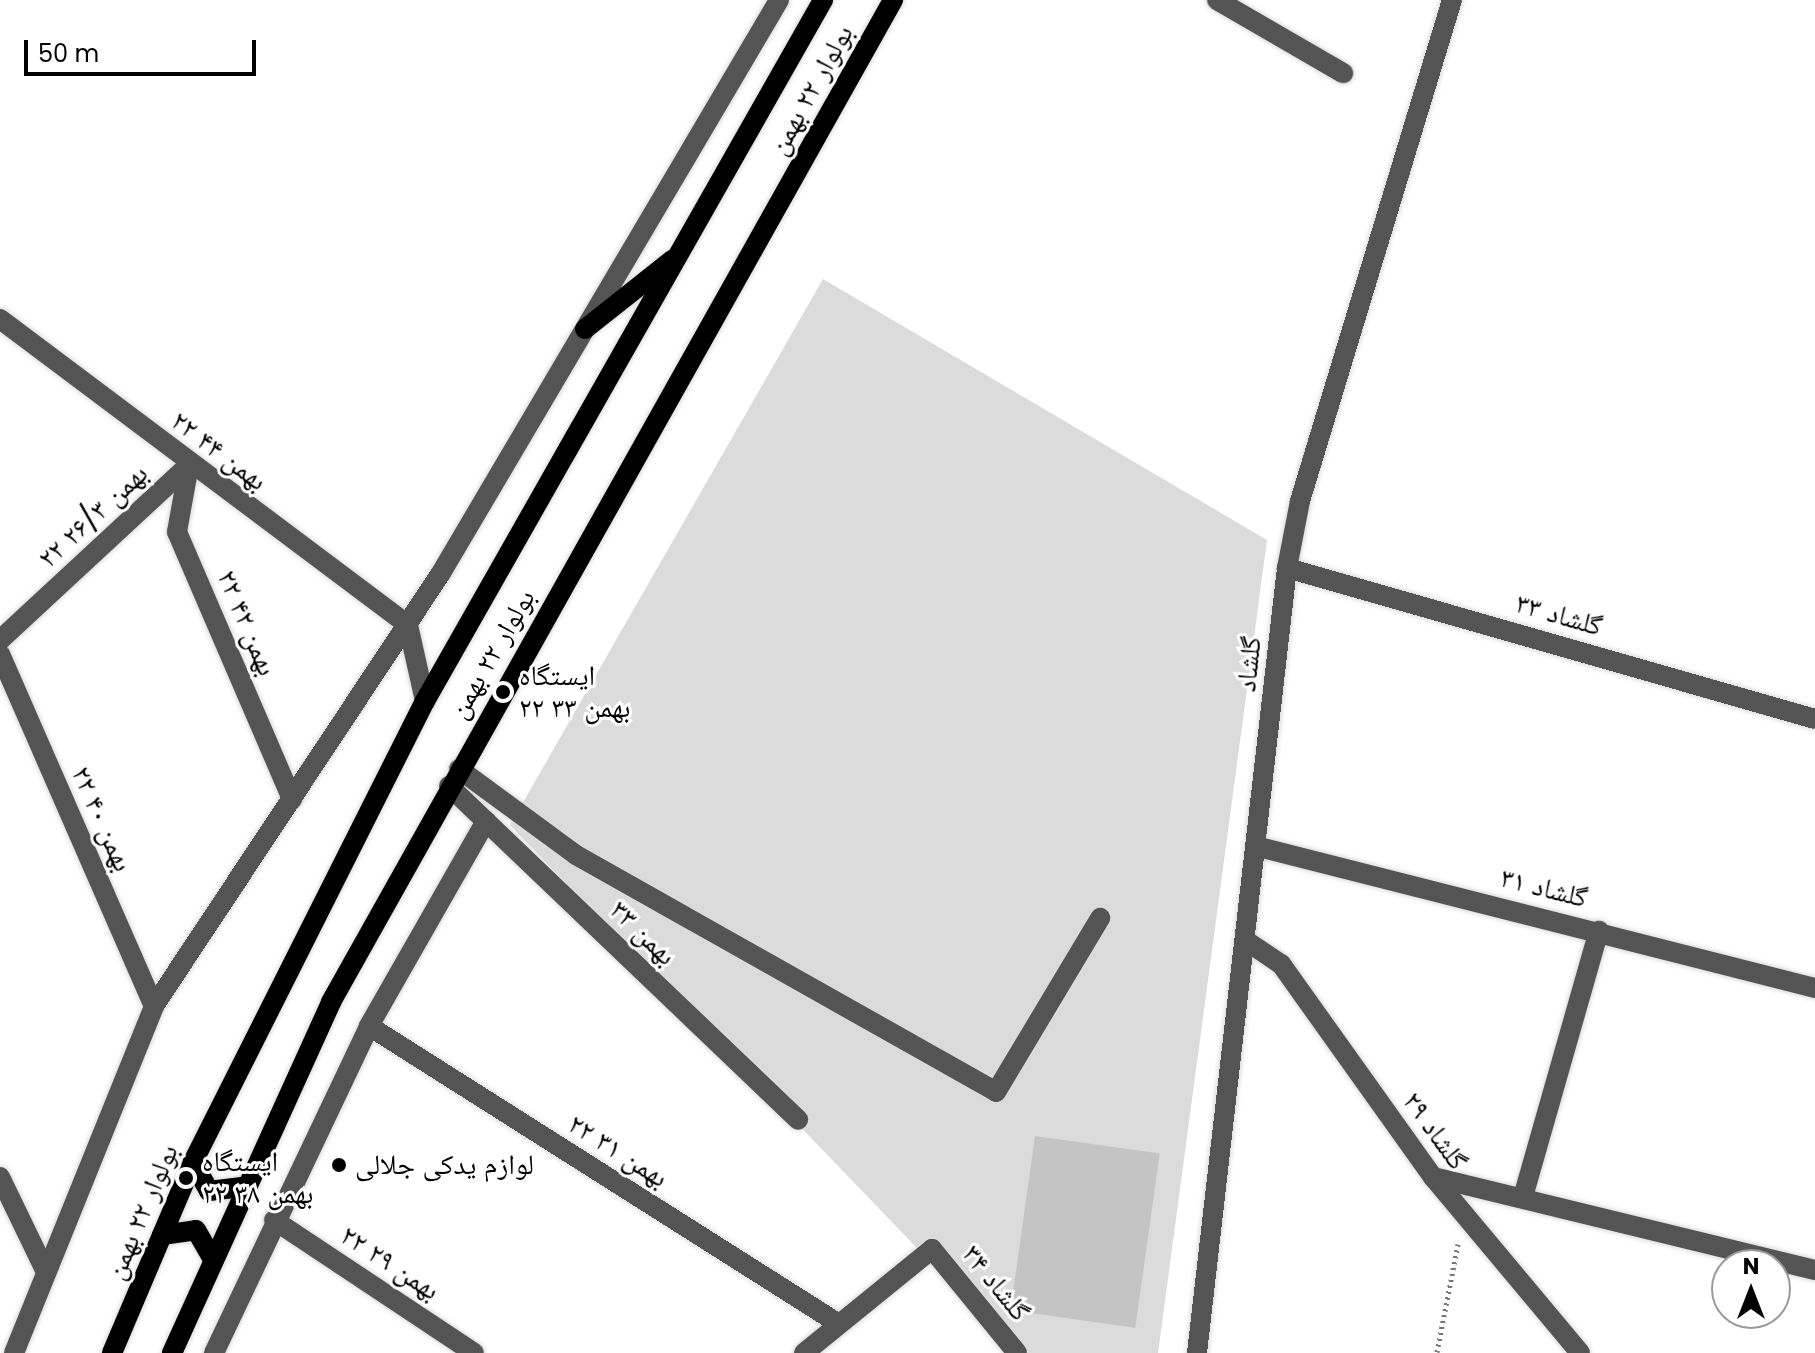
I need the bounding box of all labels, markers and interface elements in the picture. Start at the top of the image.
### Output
street label: بولوار ۲۲ بهمن [761,19,861,161]
scale bar [28,24,260,74]
text: 50 m [38,37,99,70]
street label: ۲۲ بهمن ۴۴ [164,404,274,498]
street label: ۲۲ بهمن ۲۶/۳ [31,457,155,575]
street label: ۲۲ بهمن ۴۲ [210,565,284,681]
street label: بولوار ۲۲ بهمن [442,583,542,725]
street label: گلشاد ۳۳ [1512,587,1606,643]
street label: گلشاد [1229,635,1269,693]
place label: ایستگاه ۲۲ بهمن ۳۳ [519,659,631,725]
marker: ایستگاه ۲۲ بهمن ۳۳ [494,683,512,701]
street label: ۲۲ بهمن ۴۰ [64,761,140,877]
street label: گلشاد ۳۱ [1497,861,1591,915]
street label: بهمن ۳۳ [603,893,683,973]
street label: گلشاد ۲۹ [1395,1085,1475,1177]
street label: ۲۲ بهمن ۳۱ [562,1107,674,1195]
street label: بولوار ۲۲ بهمن [98,1139,186,1285]
place label: ایستگاه ۲۲ بهمن ۳۸ [202,1145,314,1211]
place label: لوازم یدکی جلالی [355,1148,534,1182]
marker: لوازم یدکی جلالی [330,1156,348,1174]
marker: ایستگاه ۲۲ بهمن ۳۸ [177,1169,195,1187]
street label: ۲۲ بهمن ۲۹ [334,1219,446,1307]
street label: گلشاد ۳۴ [955,1238,1037,1328]
north arrow [1711,1249,1791,1329]
text: N [1743,1251,1759,1282]

